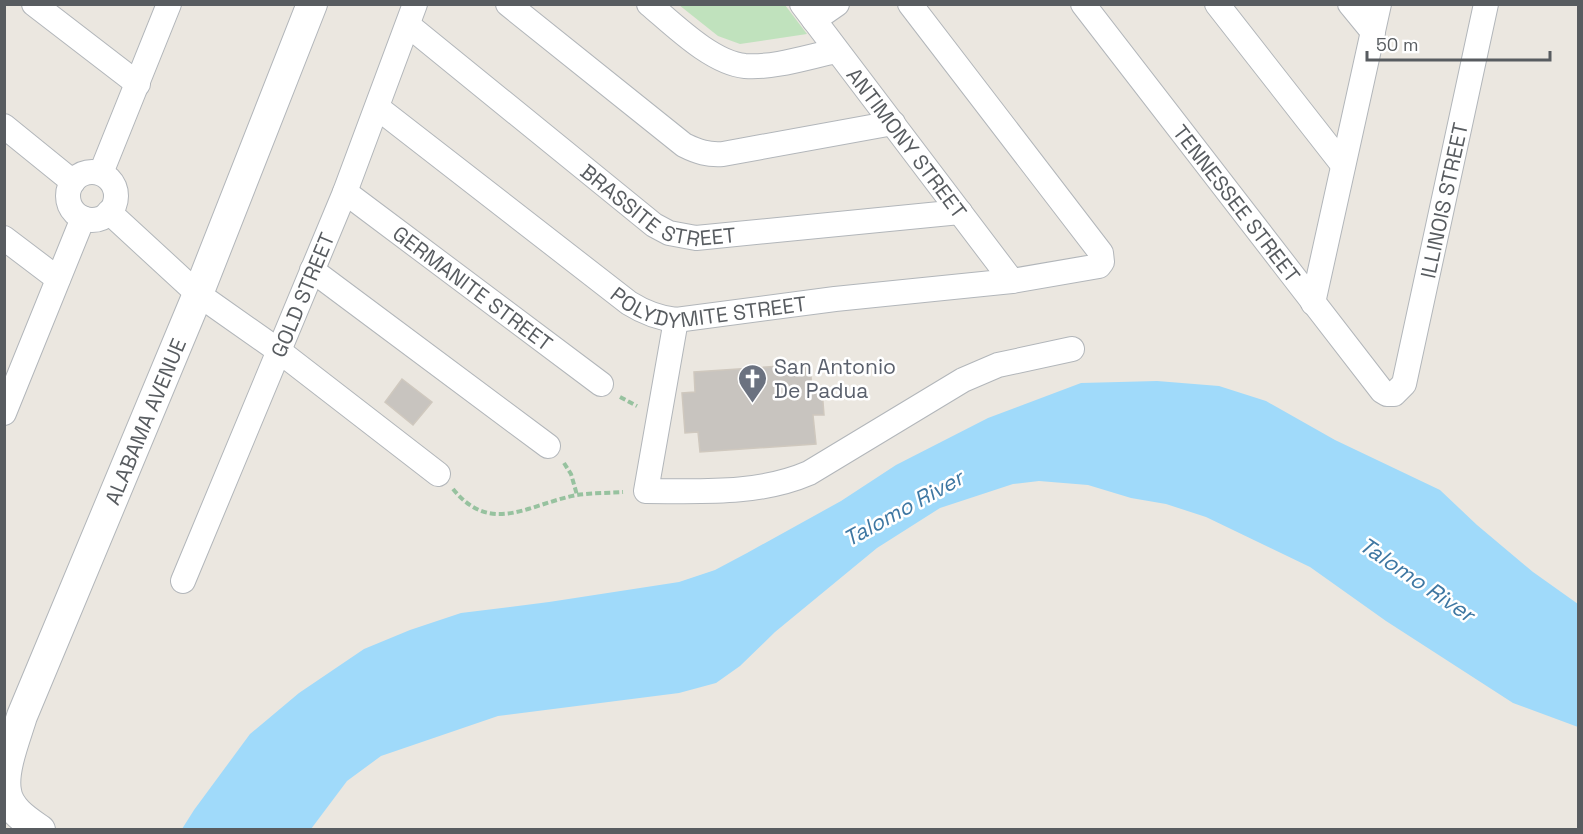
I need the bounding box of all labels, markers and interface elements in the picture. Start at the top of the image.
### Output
scale bar [1367,24,1550,62]
text: 50 m [1376,33,1418,56]
street label: ANTIMONY STREET [841,62,973,224]
street label: TENNESSEE STREET [1168,119,1307,288]
street label: ILLINOIS STREET [1414,120,1474,281]
street label: BRASSITE STREET [575,158,737,252]
street label: GERMANITE STREET [388,219,558,357]
street label: GOLD STREET [264,228,340,361]
street label: POLYDYMITE STREET [605,280,808,334]
street label: ALABAMA AVENUE [98,334,192,509]
place label: San Antonio De Padua [774,353,896,404]
church icon: San Antonio De Padua [737,362,769,404]
water label: Talomo River [838,462,970,552]
water label: Talomo River [1354,530,1482,629]

